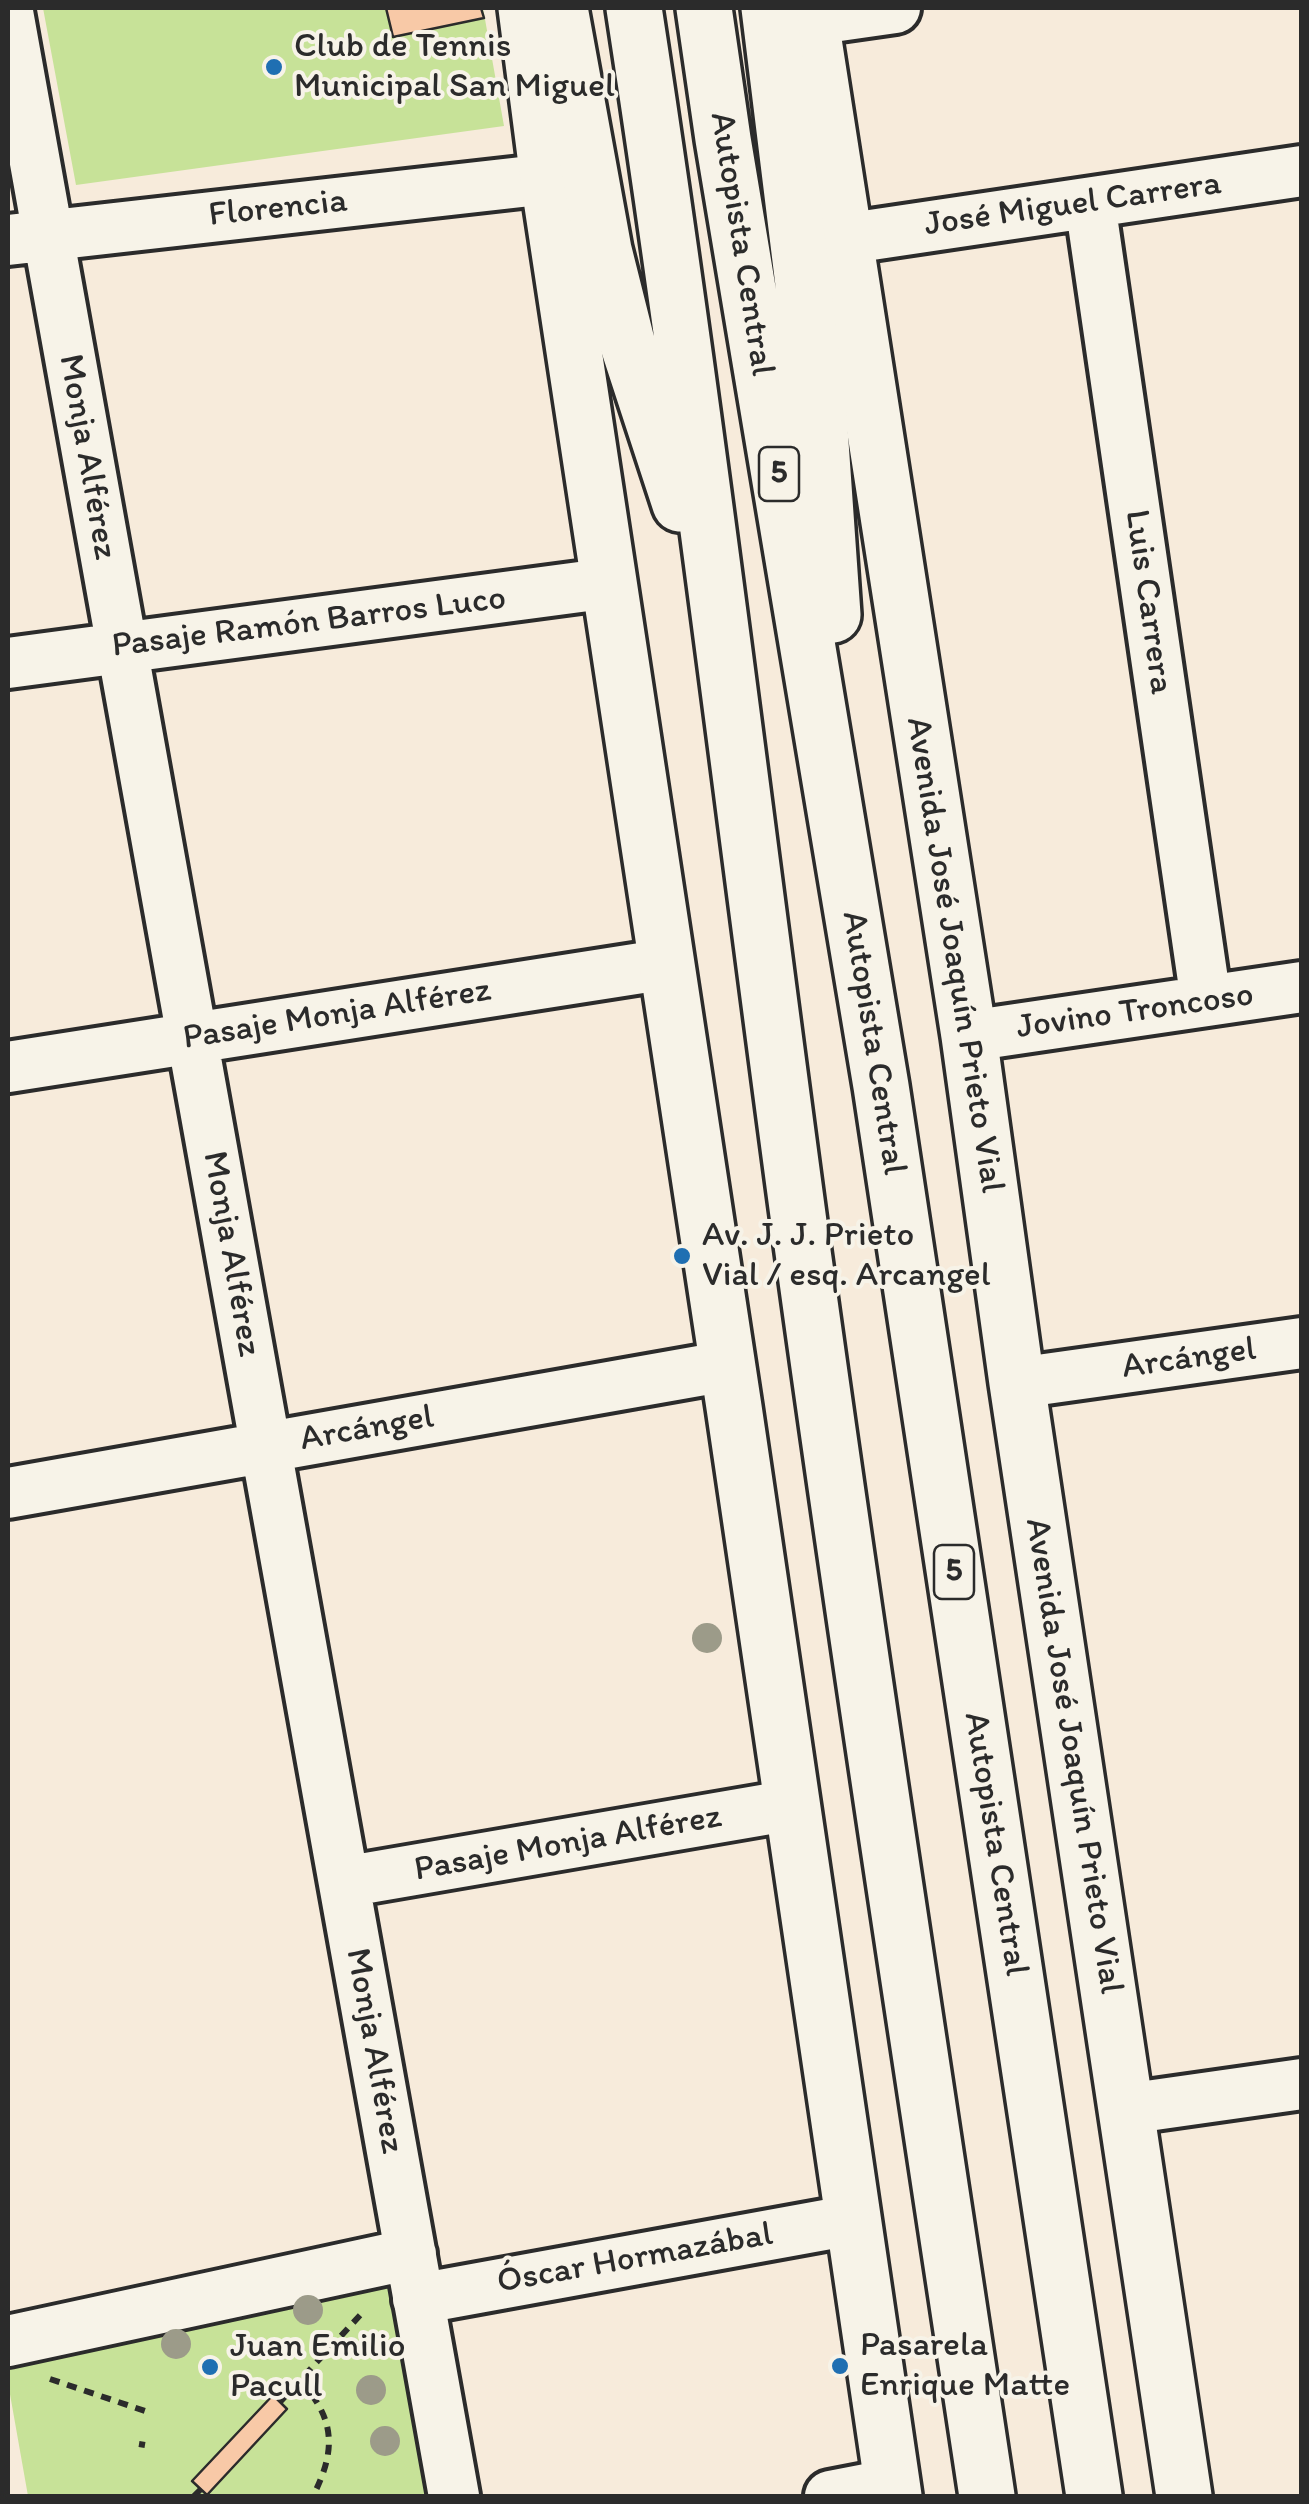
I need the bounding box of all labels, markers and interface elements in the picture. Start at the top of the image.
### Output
place label: Club de Tennis Municipal San Miguel [294,26,615,108]
marker: Club de Tennis Municipal San Miguel [263,56,285,78]
street label: Autopista Central [699,109,783,379]
street label: José Miguel Carrera [922,163,1224,247]
street label: Florencia [207,181,349,237]
street label: Monja Alférez [48,351,126,563]
road number: 5 [759,447,799,501]
street label: Luis Carrera [1114,507,1182,697]
street label: Pasaje Ramón Barros Luco [110,578,508,668]
street label: Avenida José Joaquín Prieto Vial [896,714,1012,1196]
street label: Autopista Central [831,908,915,1178]
street label: Pasaje Monja Alférez [180,970,494,1060]
street label: Jovino Troncoso [1014,975,1256,1049]
street label: Monja Alférez [192,1148,270,1360]
place label: Av. J. J. Prieto Vial / esq. Arcangel [702,1215,991,1297]
marker: Av. J. J. Prieto Vial / esq. Arcangel [671,1245,693,1267]
street label: Arcángel [1119,1329,1259,1389]
street label: Arcángel [297,1397,437,1461]
street label: Avenida José Joaquín Prieto Vial [1015,1515,1131,1997]
road number: 5 [934,1545,974,1599]
street label: Autopista Central [953,1709,1037,1979]
street label: Pasaje Monja Alférez [411,1796,725,1892]
street label: Monja Alférez [335,1945,413,2157]
street label: Óscar Hormazábal [494,2214,776,2304]
place label: Pasarela Enrique Matte [860,2325,1070,2407]
place label: Juan Emilio Pacull [230,2326,405,2408]
marker: Pasarela Enrique Matte [829,2355,851,2377]
marker: Juan Emilio Pacull [199,2356,221,2378]

